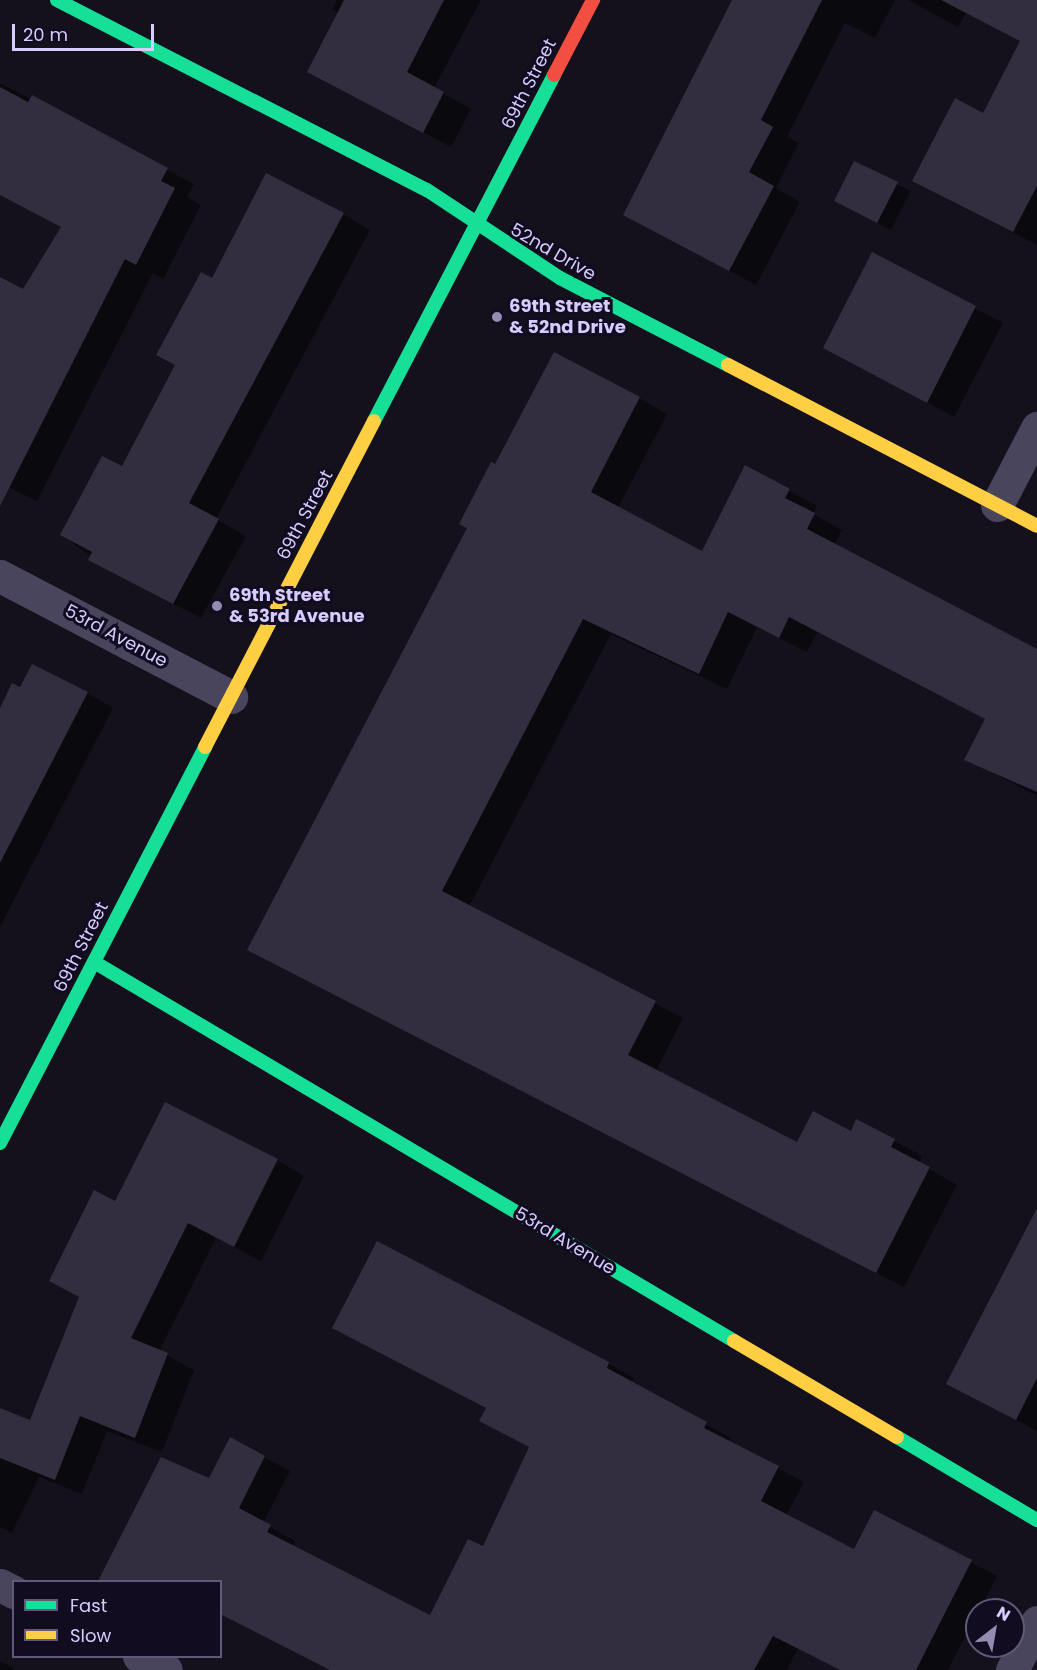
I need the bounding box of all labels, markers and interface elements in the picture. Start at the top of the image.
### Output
scale bar [15,12,158,50]
text: 20 m [23,22,68,47]
street label: 69th Street [497,35,561,133]
street label: 52nd Drive [506,219,600,285]
place label: 69th Street & 52nd Drive [509,296,626,338]
marker: 69th Street & 52nd Drive [490,310,504,324]
street label: 69th Street [272,467,338,563]
place label: 69th Street & 53rd Avenue [229,585,364,628]
marker: 69th Street & 53rd Avenue [210,599,224,613]
street label: 53rd Avenue [61,600,171,672]
street label: 69th Street [49,898,113,996]
street label: 53rd Avenue [511,1203,619,1279]
legend [12,1580,222,1658]
text: Fast [70,1593,107,1618]
north arrow [965,1598,1025,1658]
text: N [992,1601,1015,1627]
text: Slow [70,1623,111,1648]

